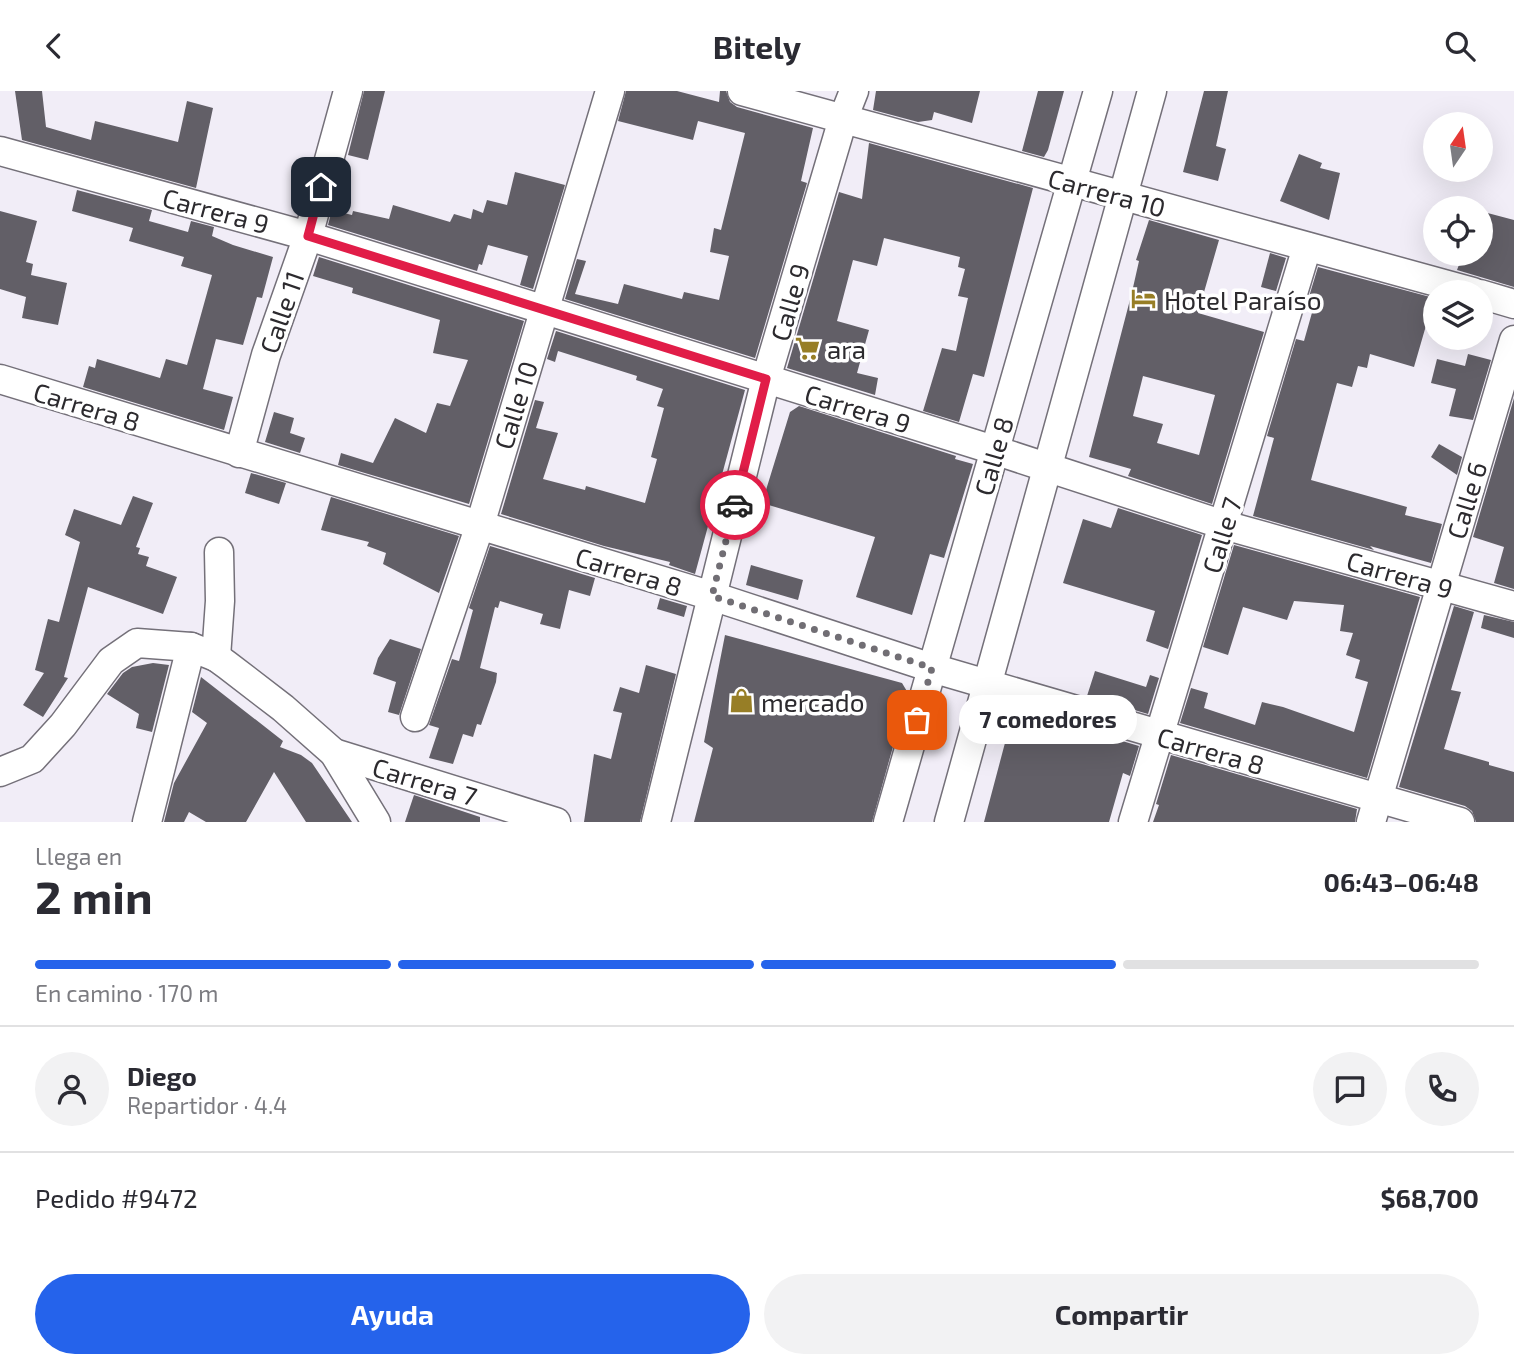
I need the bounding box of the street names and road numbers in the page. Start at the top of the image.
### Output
street label: Carrera 10 [1045,161,1169,223]
street label: Carrera 9 [159,181,273,239]
street label: Calle 9 [763,260,815,344]
street label: Calle 11 [253,267,309,357]
street label: Calle 10 [487,357,543,453]
street label: Carrera 8 [30,375,144,437]
street label: Carrera 9 [801,377,915,439]
street label: Calle 8 [967,413,1019,499]
street label: Calle 6 [1440,458,1492,542]
street label: Calle 7 [1195,493,1247,577]
street label: Carrera 8 [572,540,686,602]
street label: Carrera 9 [1343,544,1457,604]
street label: Carrera 8 [1154,720,1268,780]
street label: Carrera 7 [369,750,481,812]

